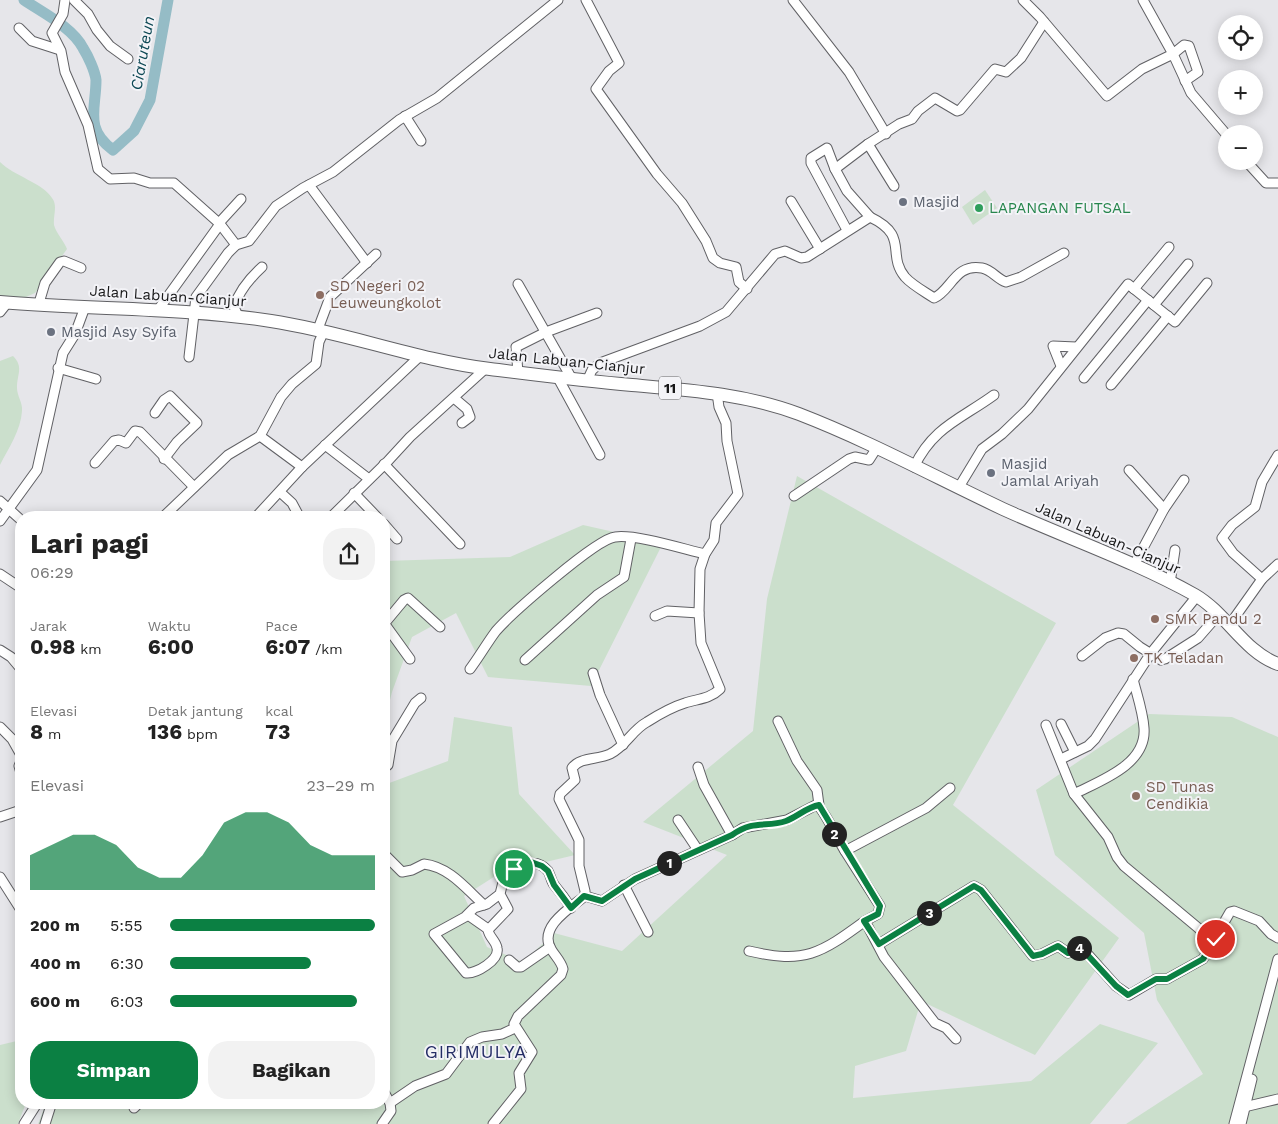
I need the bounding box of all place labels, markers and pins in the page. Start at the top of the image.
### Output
place label: Masjid [913,193,960,211]
marker: Masjid [897,196,909,208]
place label: LAPANGAN FUTSAL [989,199,1131,217]
marker: LAPANGAN FUTSAL [973,202,985,214]
place label: SD Negeri 02 Leuweungkolot [330,277,442,312]
marker: SD Negeri 02 Leuweungkolot [314,289,326,301]
place label: Masjid Asy Syifa [61,323,177,341]
marker: Masjid Asy Syifa [45,326,57,338]
place label: Masjid Jamlal Ariyah [1001,455,1099,490]
marker: Masjid Jamlal Ariyah [985,467,997,479]
place label: SMK Pandu 2 [1165,610,1262,628]
marker: SMK Pandu 2 [1149,613,1161,625]
place label: TK Teladan [1144,649,1224,667]
marker: TK Teladan [1128,652,1140,664]
place label: SD Tunas Cendikia [1146,778,1214,813]
marker: SD Tunas Cendikia [1130,790,1142,802]
pin: 2 [822,822,846,846]
pin [493,848,535,890]
pin: 1 [656,850,682,876]
pin: 3 [916,900,942,926]
pin [1195,918,1237,960]
pin: 4 [1066,936,1092,960]

